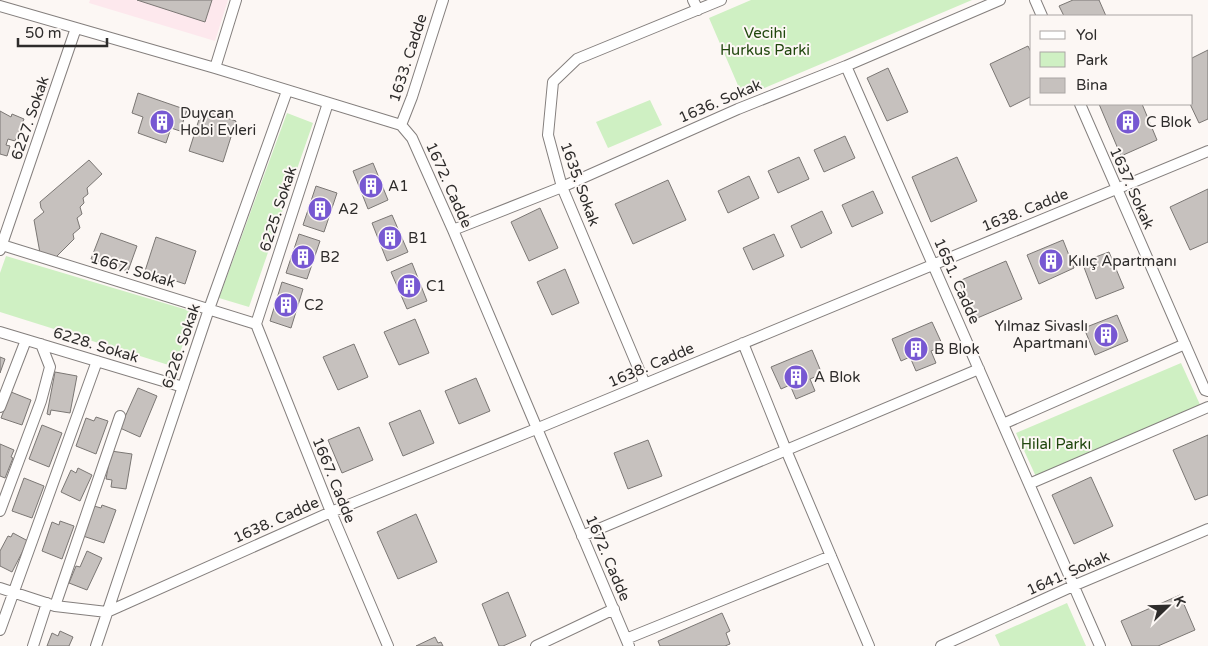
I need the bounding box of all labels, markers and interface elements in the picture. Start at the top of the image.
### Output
street label: 1633. Cadde [385,12,431,104]
scale bar [18,15,106,47]
legend [1030,15,1193,105]
text: 50 m [25,24,62,42]
park label: Vecihi Hurkus Parki [720,24,810,59]
text: Yol [1076,26,1097,44]
text: Park [1076,51,1108,69]
street label: 6227. Sokak [7,74,53,162]
street label: 1636. Sokak [676,75,764,127]
text: Bina [1076,76,1108,94]
place label: Duycan Hobi Evleri [180,104,256,139]
building icon: Duycan Hobi Evleri [149,109,175,135]
building icon: C Blok [1115,109,1141,135]
place label: C Blok [1146,113,1192,131]
street label: 1672. Cadde [422,139,476,231]
street label: 1635. Sokak [556,139,604,229]
street label: 1637. Sokak [1106,144,1158,232]
street label: 6225. Sokak [256,164,300,254]
building icon: A1 [358,173,384,199]
place label: A1 [388,177,409,195]
street label: 1638. Cadde [979,184,1071,236]
building icon: A2 [307,196,333,222]
place label: A2 [338,200,359,218]
building icon: B1 [377,225,403,251]
place label: B1 [408,229,428,247]
street label: 1651. Cadde [930,235,984,327]
building icon: B2 [290,244,316,270]
place label: B2 [320,248,340,266]
building icon: Kılıç Apartmanı [1038,248,1064,274]
street label: 1667. Sokak [88,249,178,291]
place label: Kılıç Apartmanı [1068,252,1177,270]
building icon: C1 [396,273,422,299]
place label: C1 [426,277,446,295]
building icon: C2 [273,292,299,318]
place label: C2 [304,296,324,314]
street label: 6226. Sokak [158,301,204,391]
place label: Yılmaz Sivaslı Apartmanı [995,317,1088,352]
building icon: Yılmaz Sivaslı Apartmanı [1093,322,1119,348]
street label: 6228. Sokak [51,323,141,367]
building icon: B Blok [903,336,929,362]
street label: 1638. Cadde [605,339,697,391]
place label: B Blok [934,340,980,358]
building icon: A Blok [783,364,809,390]
place label: A Blok [814,368,860,386]
street label: 1667. Cadde [309,434,359,526]
park label: Hilal Parkı [1021,435,1091,453]
street label: 1638. Cadde [230,493,322,547]
street label: 1672. Cadde [582,512,634,604]
street label: 1641. Sokak [1024,547,1112,599]
north arrow [1143,581,1193,631]
text: K [1170,593,1189,609]

